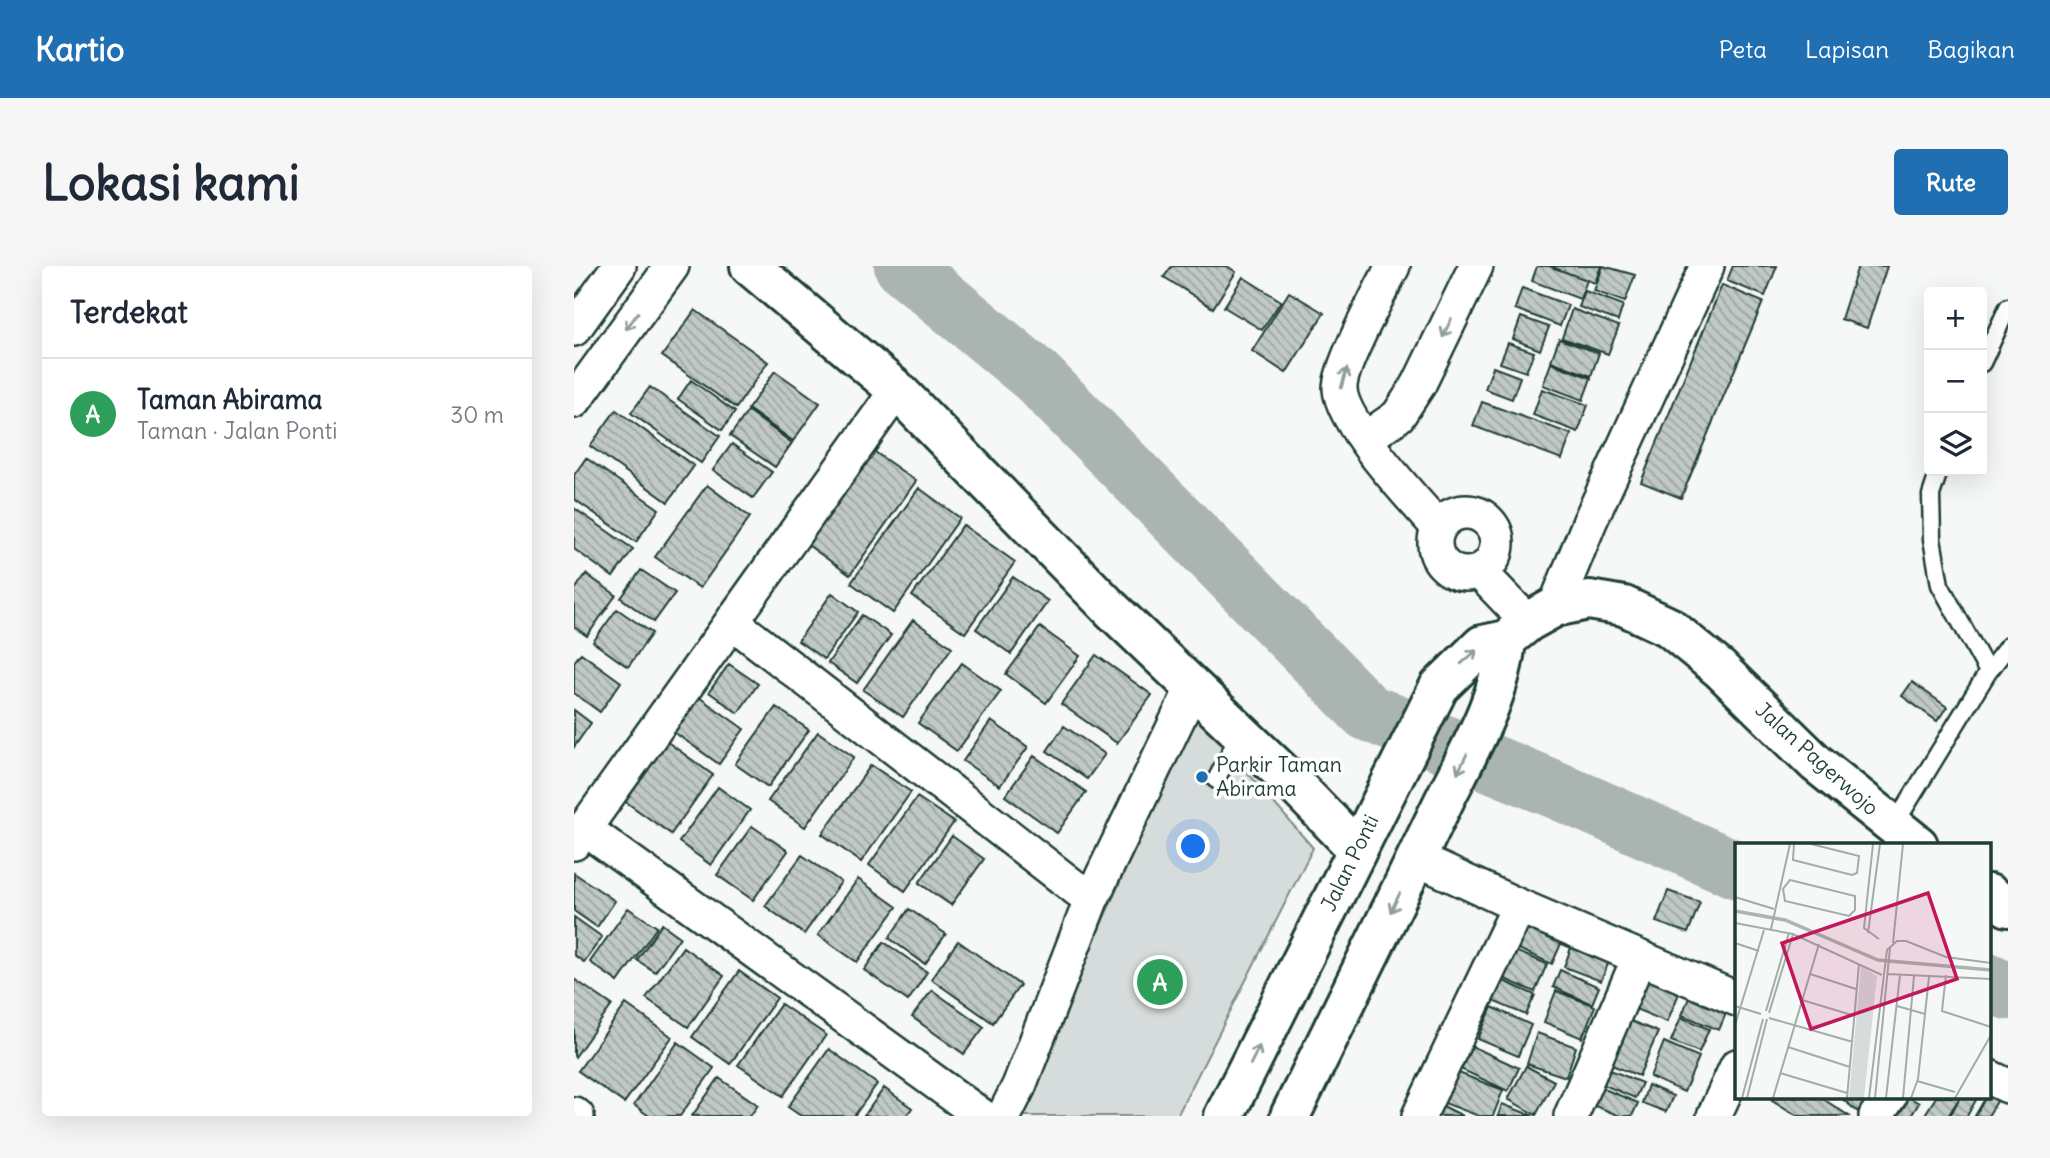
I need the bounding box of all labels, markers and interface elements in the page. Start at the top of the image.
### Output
text: Kartio [35,28,125,70]
text: Peta [1719,34,1767,64]
text: Lapisan [1805,34,1889,64]
text: Bagikan [1927,34,2015,64]
button: Rute [1894,149,2008,215]
text: Lokasi kami [42,152,300,213]
map controls [1924,287,1987,476]
button: + [1924,287,1987,350]
text: Terdekat [70,293,188,331]
one-way arrow [625,311,639,330]
one-way arrow [1440,317,1453,338]
button: − [1924,350,1987,413]
one-way arrow [1338,367,1351,389]
text: Taman Abirama [137,383,322,416]
text: A [86,400,100,429]
text: 30 m [450,400,504,429]
button: layers [1924,413,1987,476]
text: Taman · Jalan Ponti [137,416,337,445]
one-way arrow [1460,649,1478,665]
street label: Jalan Pagerwojo [1750,696,1885,821]
place label: Parkir Taman Abirama [1216,751,1342,802]
one-way arrow [1454,753,1468,774]
marker: Parkir Taman Abirama [1194,769,1210,785]
street label: Jalan Ponti [1315,810,1385,916]
your location [1176,829,1210,863]
inset map [1735,843,1990,1098]
one-way arrow [1388,892,1402,913]
pin: A [1137,956,1183,1008]
one-way arrow [1248,1045,1262,1066]

